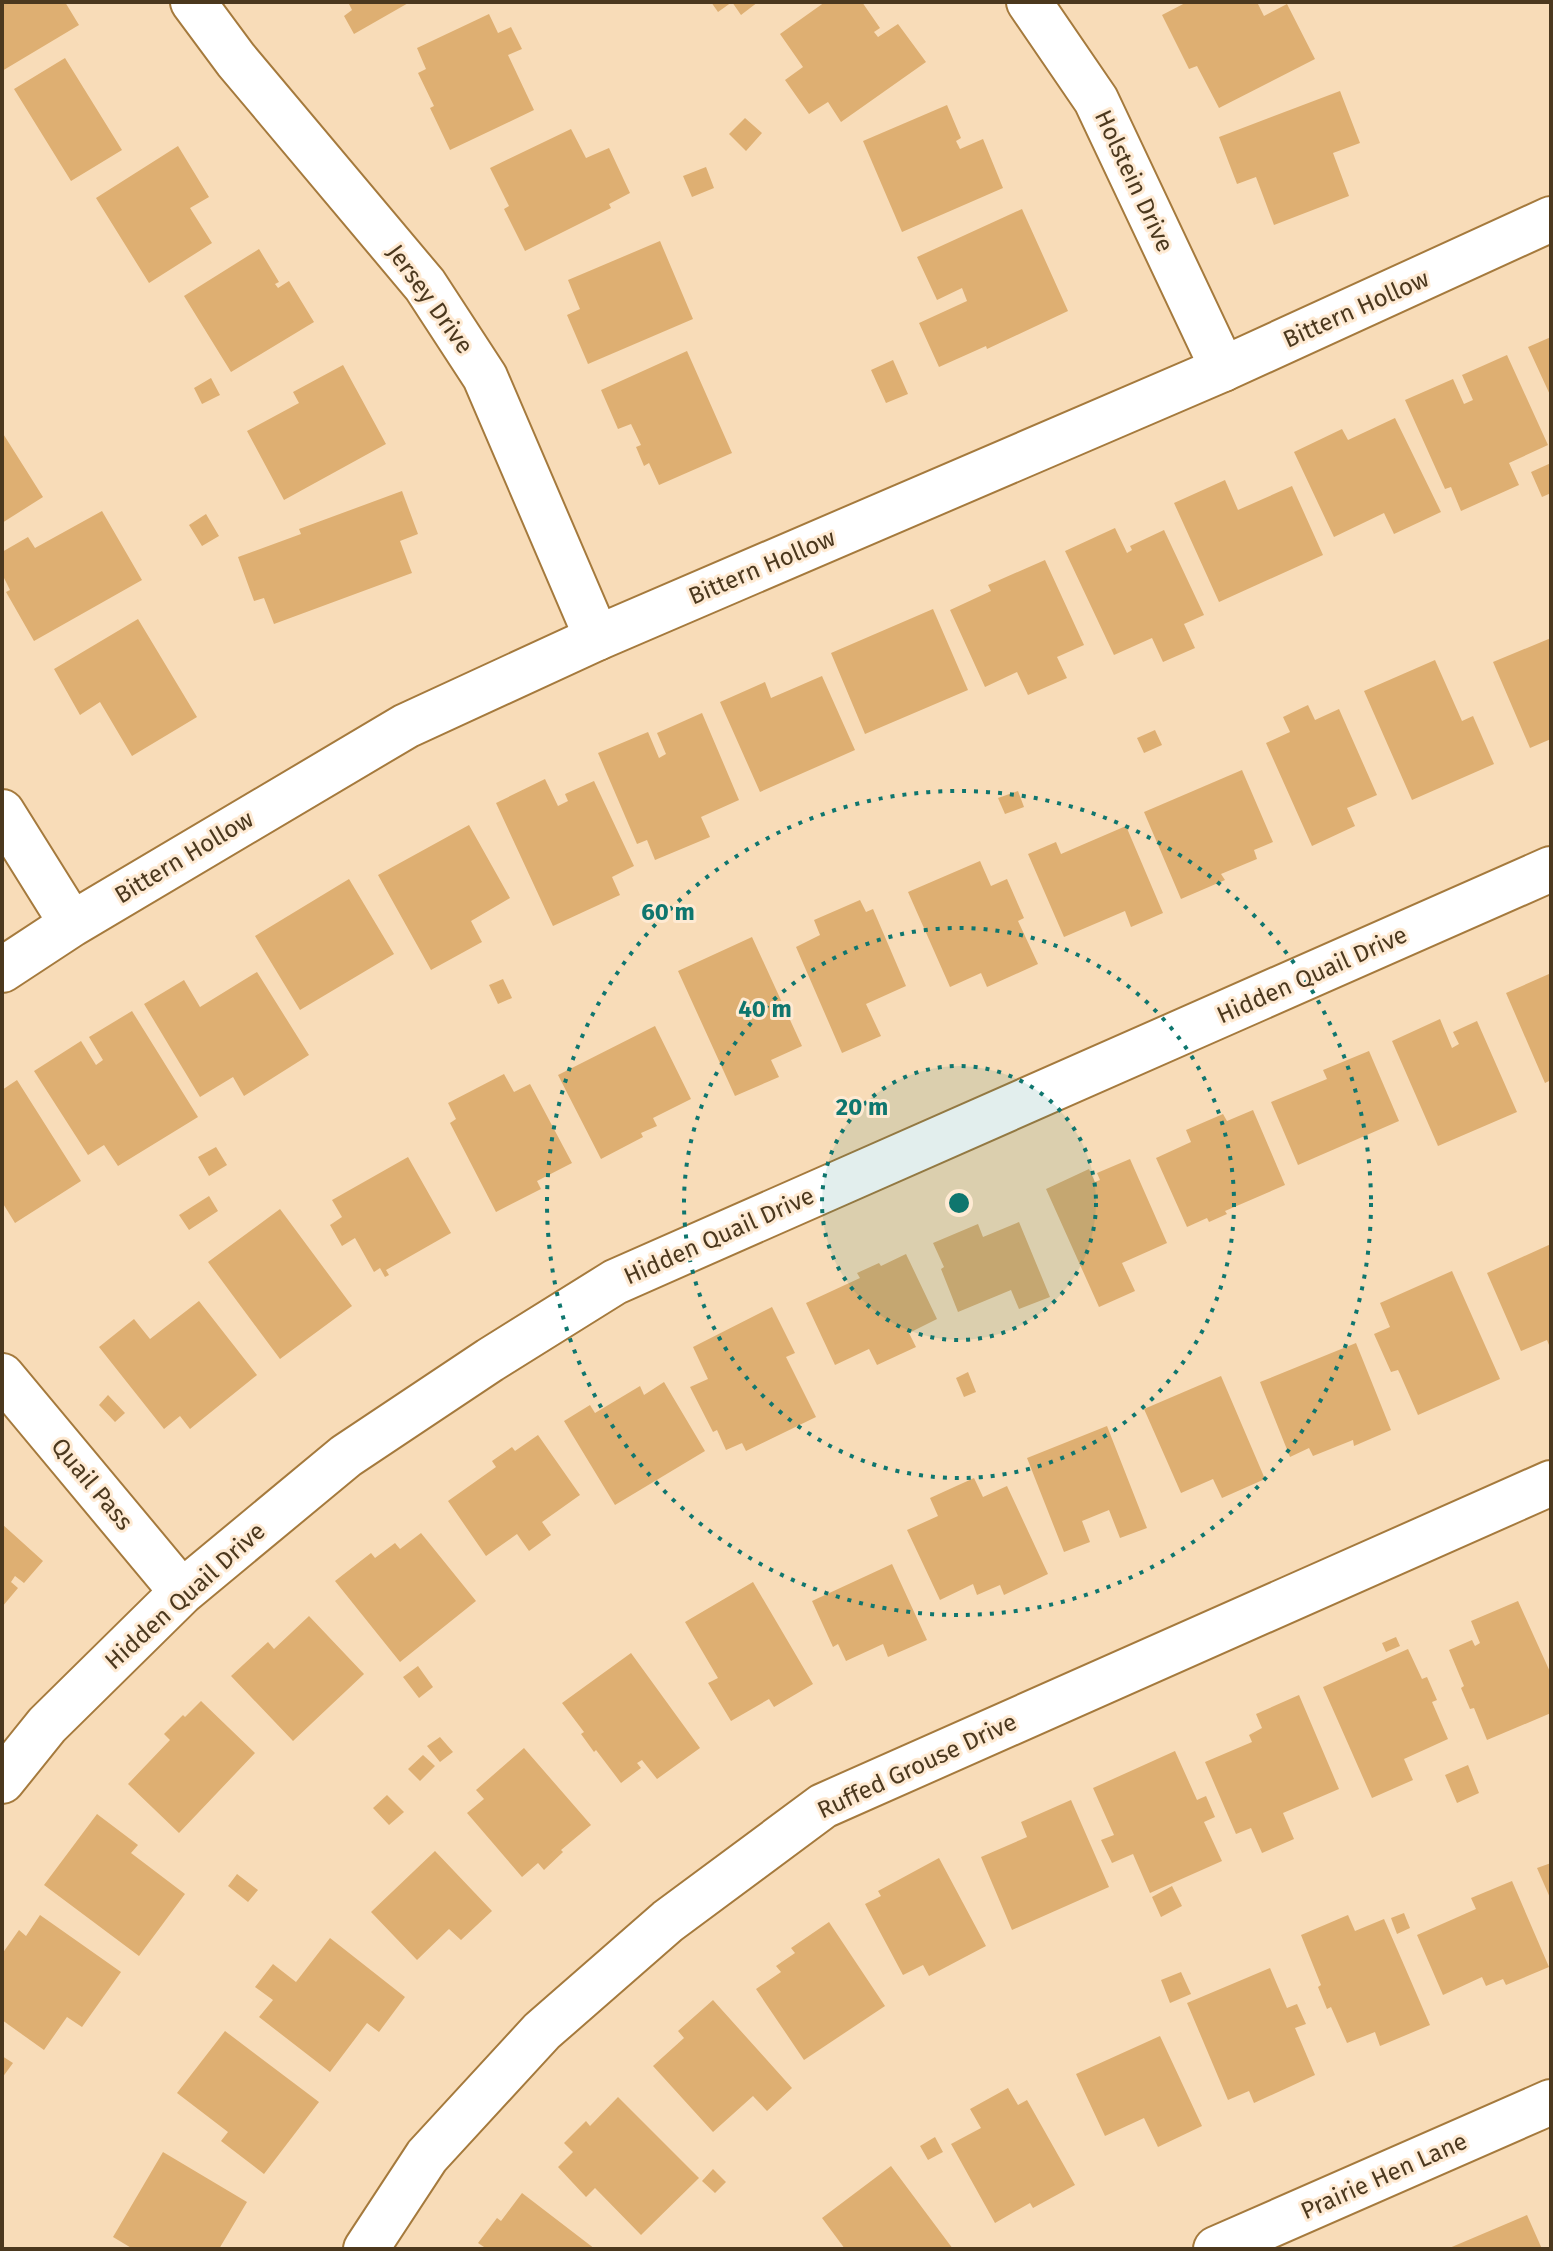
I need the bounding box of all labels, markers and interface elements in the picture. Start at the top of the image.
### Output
street label: Holstein Drive [1089,106,1179,256]
street label: Jersey Drive [381,239,479,359]
street label: Bittern Hollow [1279,264,1433,354]
street label: Bittern Hollow [684,524,840,610]
street label: Bittern Hollow [110,805,258,909]
text: 60 m [641,898,695,926]
street label: Hidden Quail Drive [1213,920,1411,1030]
text: 40 m [738,995,792,1023]
text: 20 m [836,1093,888,1121]
street label: Hidden Quail Drive [620,1181,818,1291]
centre of rings [945,1189,973,1217]
street label: Quail Pass [45,1432,139,1536]
street label: Hidden Quail Drive [99,1517,271,1675]
street label: Ruffed Grouse Drive [813,1708,1021,1824]
street label: Prairie Hen Lane [1297,2127,1471,2225]

